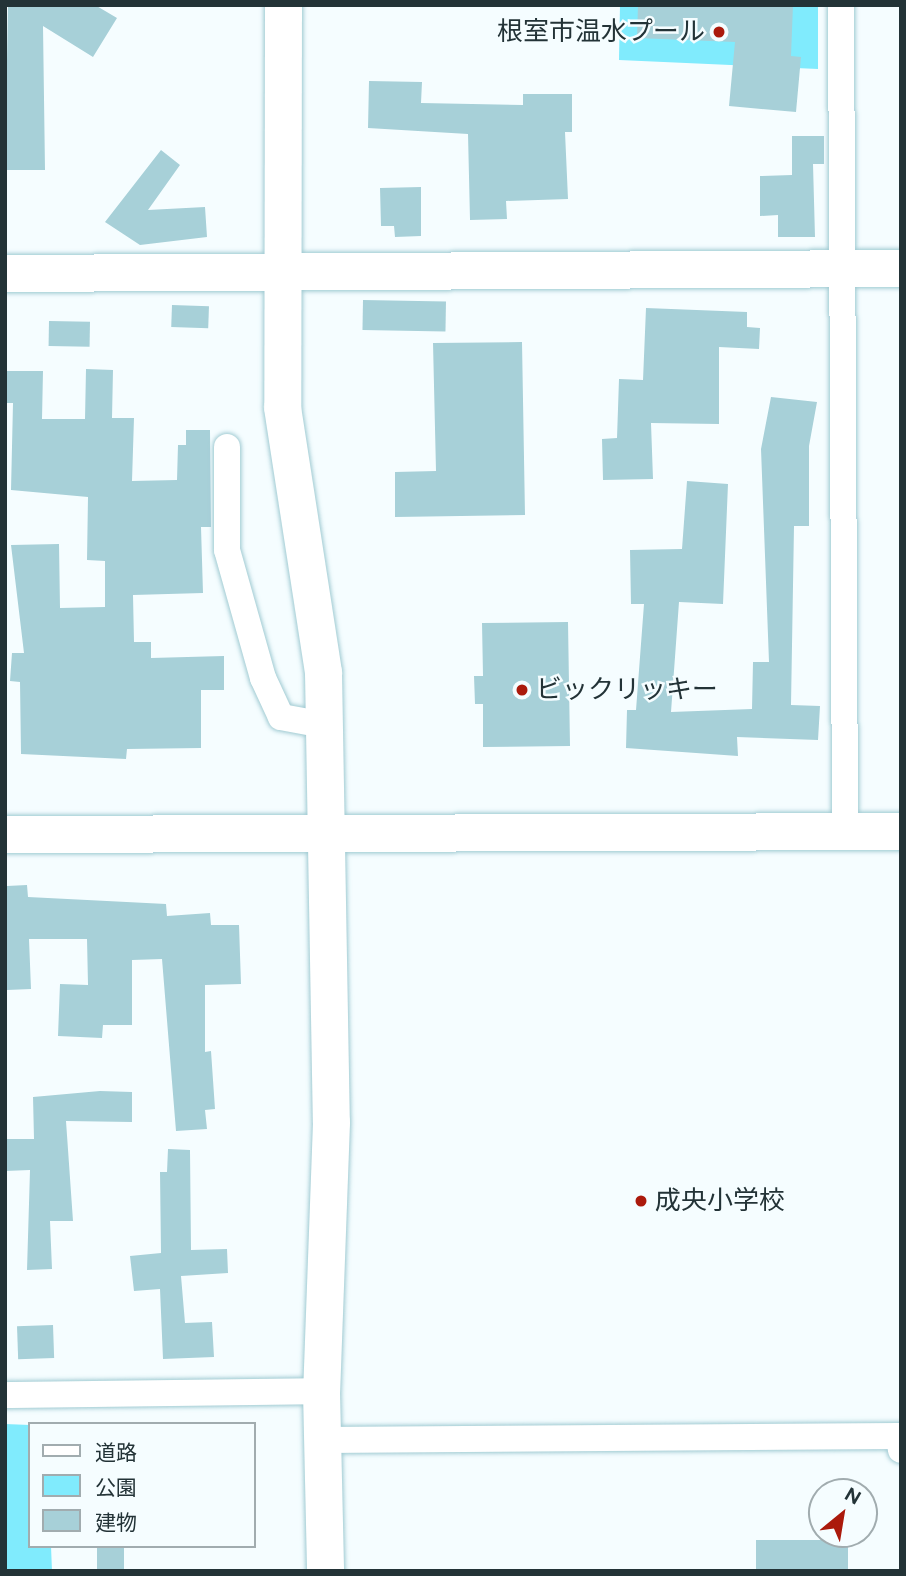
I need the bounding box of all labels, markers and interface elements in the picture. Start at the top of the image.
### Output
place label: 根室市温水プール [497,16,705,48]
marker: 根室市温水プール [711,24,727,40]
place label: ビックリッキー [536,674,718,706]
marker: ビックリッキー [514,682,530,698]
place label: 成央小学校 [655,1185,785,1217]
marker: 成央小学校 [633,1193,649,1209]
legend [28,1422,256,1548]
text: 道路 [95,1440,137,1465]
text: 公園 [95,1475,137,1500]
north arrow [808,1478,878,1548]
text: N [841,1482,865,1510]
text: 建物 [95,1510,137,1535]

